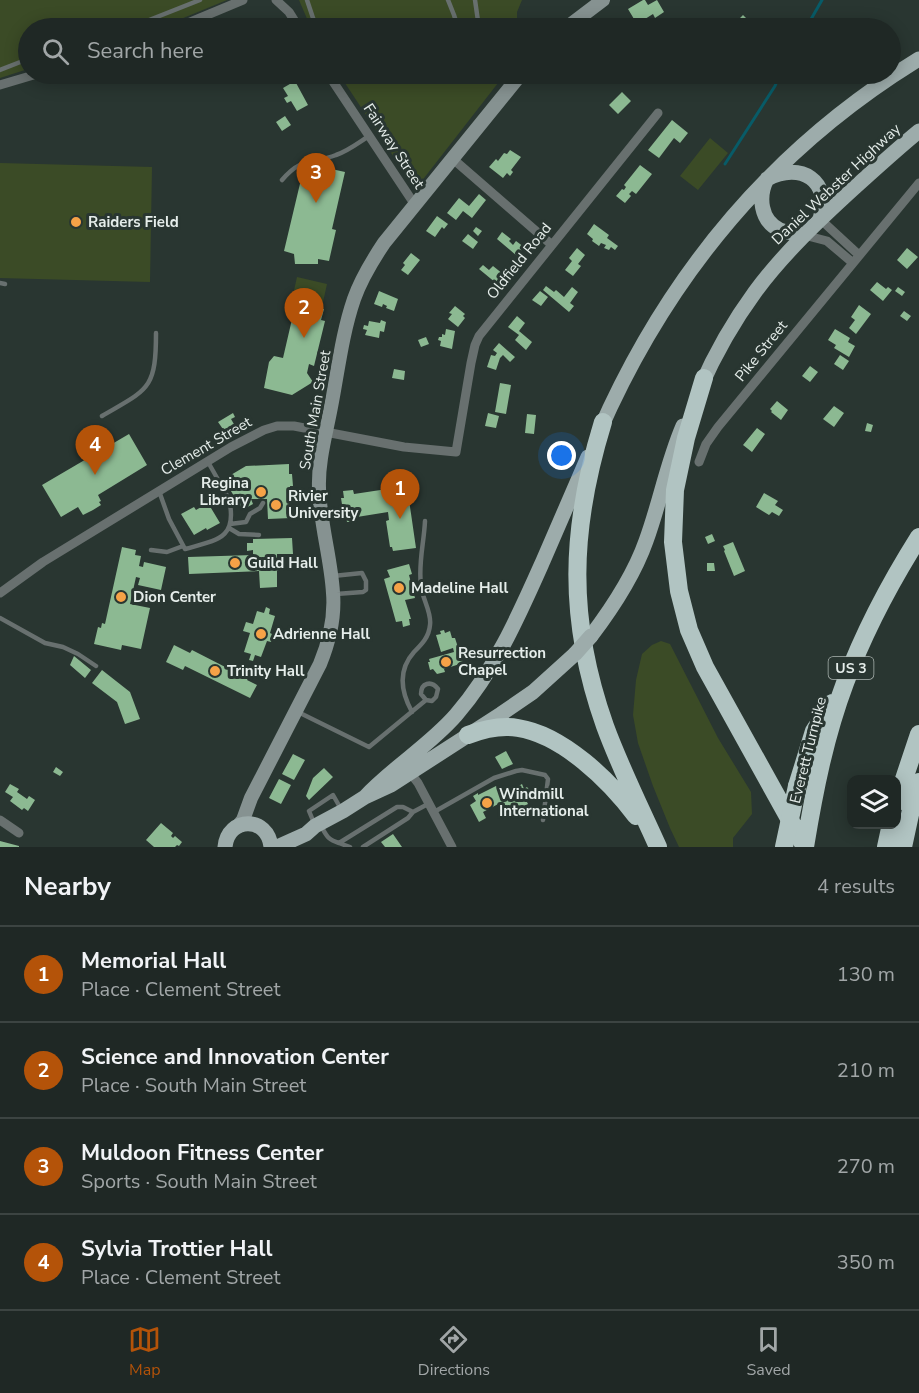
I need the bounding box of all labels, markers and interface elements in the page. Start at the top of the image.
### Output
search box [18,18,901,84]
icon: search [39,35,72,68]
text: Search here [87,36,204,66]
street label: Fairway Street [359,99,429,193]
street label: Daniel Webster Highway [767,119,905,249]
pin: 3 [296,154,336,203]
place label: Raiders Field [88,212,179,232]
marker: Raiders Field [69,215,83,229]
street label: Oldfield Road [482,219,556,303]
pin: 2 [284,288,324,338]
street label: Pike Street [730,316,792,386]
street label: South Main Street [295,348,335,471]
street label: Clement Street [157,412,256,480]
pin: 4 [76,426,115,475]
your location [547,441,576,470]
pin: 1 [380,470,420,519]
place label: Regina Library [200,473,249,510]
marker: Regina Library [254,485,268,499]
place label: Rivier University [288,486,358,523]
marker: Rivier University [269,498,283,512]
place label: Guild Hall [247,553,318,573]
marker: Guild Hall [228,556,242,570]
place label: Madeline Hall [411,578,509,598]
marker: Madeline Hall [392,581,406,595]
place label: Dion Center [133,587,216,607]
marker: Dion Center [114,590,128,604]
place label: Adrienne Hall [273,624,370,644]
marker: Adrienne Hall [254,627,268,641]
place label: Resurrection Chapel [458,643,546,680]
marker: Resurrection Chapel [439,655,453,669]
road number: US 3 [828,657,874,679]
place label: Trinity Hall [227,661,305,681]
marker: Trinity Hall [208,664,222,678]
street label: Everett Turnpike [785,694,831,805]
map controls [847,775,901,829]
button: layers [847,775,901,829]
place label: Windmill International [499,784,589,821]
marker: Windmill International [480,796,494,810]
text: Nearby [24,869,111,904]
text: 4 results [817,873,895,900]
text: Memorial Hall [81,946,226,976]
text: 1 [38,961,50,988]
text: 130 m [837,961,895,988]
text: Place · Clement Street [81,976,280,1003]
text: Science and Innovation Center [81,1042,389,1072]
text: 2 [38,1057,50,1084]
text: 210 m [837,1057,895,1084]
text: Place · South Main Street [81,1072,306,1099]
text: Muldoon Fitness Center [81,1138,324,1168]
text: 3 [38,1153,50,1180]
text: 270 m [837,1153,895,1180]
text: Sports · South Main Street [81,1168,317,1195]
text: Sylvia Trottier Hall [81,1234,273,1264]
text: 4 [38,1249,50,1276]
text: 350 m [837,1249,895,1276]
text: Place · Clement Street [81,1264,280,1291]
tab: Map [128,1323,161,1381]
tab: Directions [418,1323,490,1381]
tab: Saved [747,1323,791,1381]

